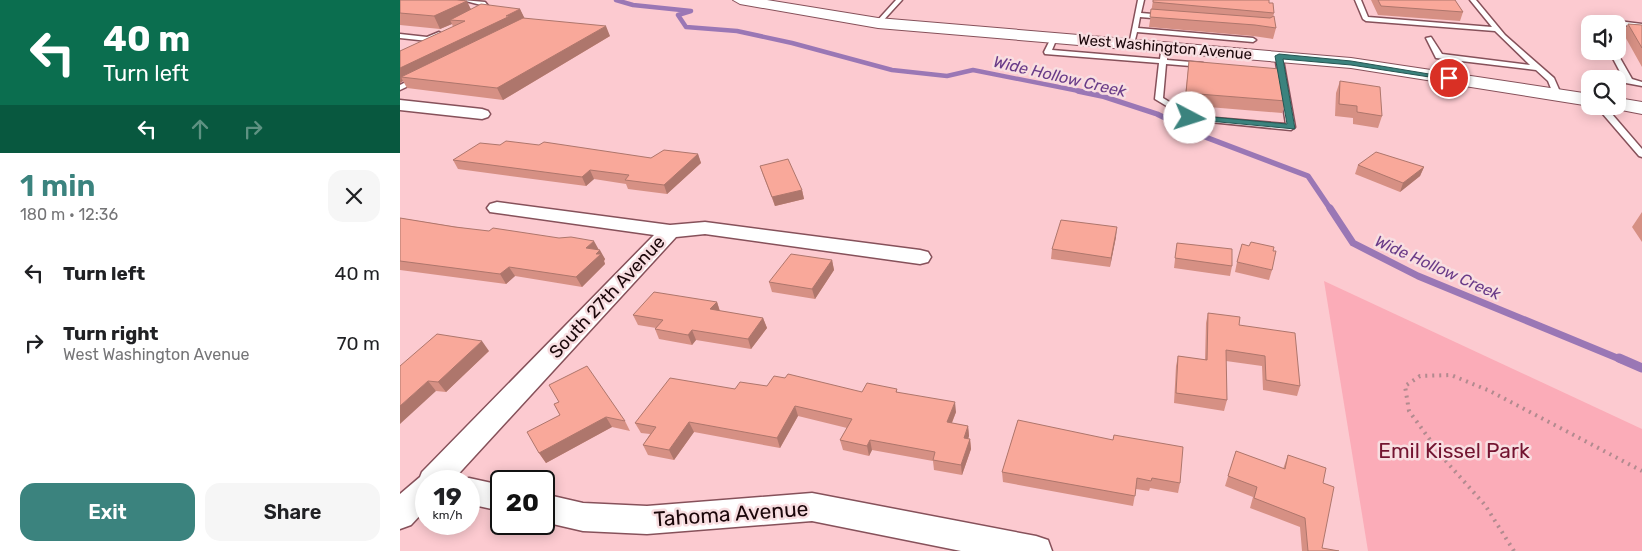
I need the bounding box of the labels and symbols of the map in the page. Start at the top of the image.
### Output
street label: West Washington Avenue [1077,30,1253,64]
water label: Wide Hollow Creek [992,52,1129,101]
pin [1428,57,1470,99]
position arrow [1163,91,1215,143]
street label: South 27th Avenue [545,231,669,363]
water label: Wide Hollow Creek [1372,231,1504,304]
park label: Emil Kissel Park [1378,438,1530,463]
speed limit sign: 20 [490,470,555,535]
street label: Tahoma Avenue [653,496,809,531]

